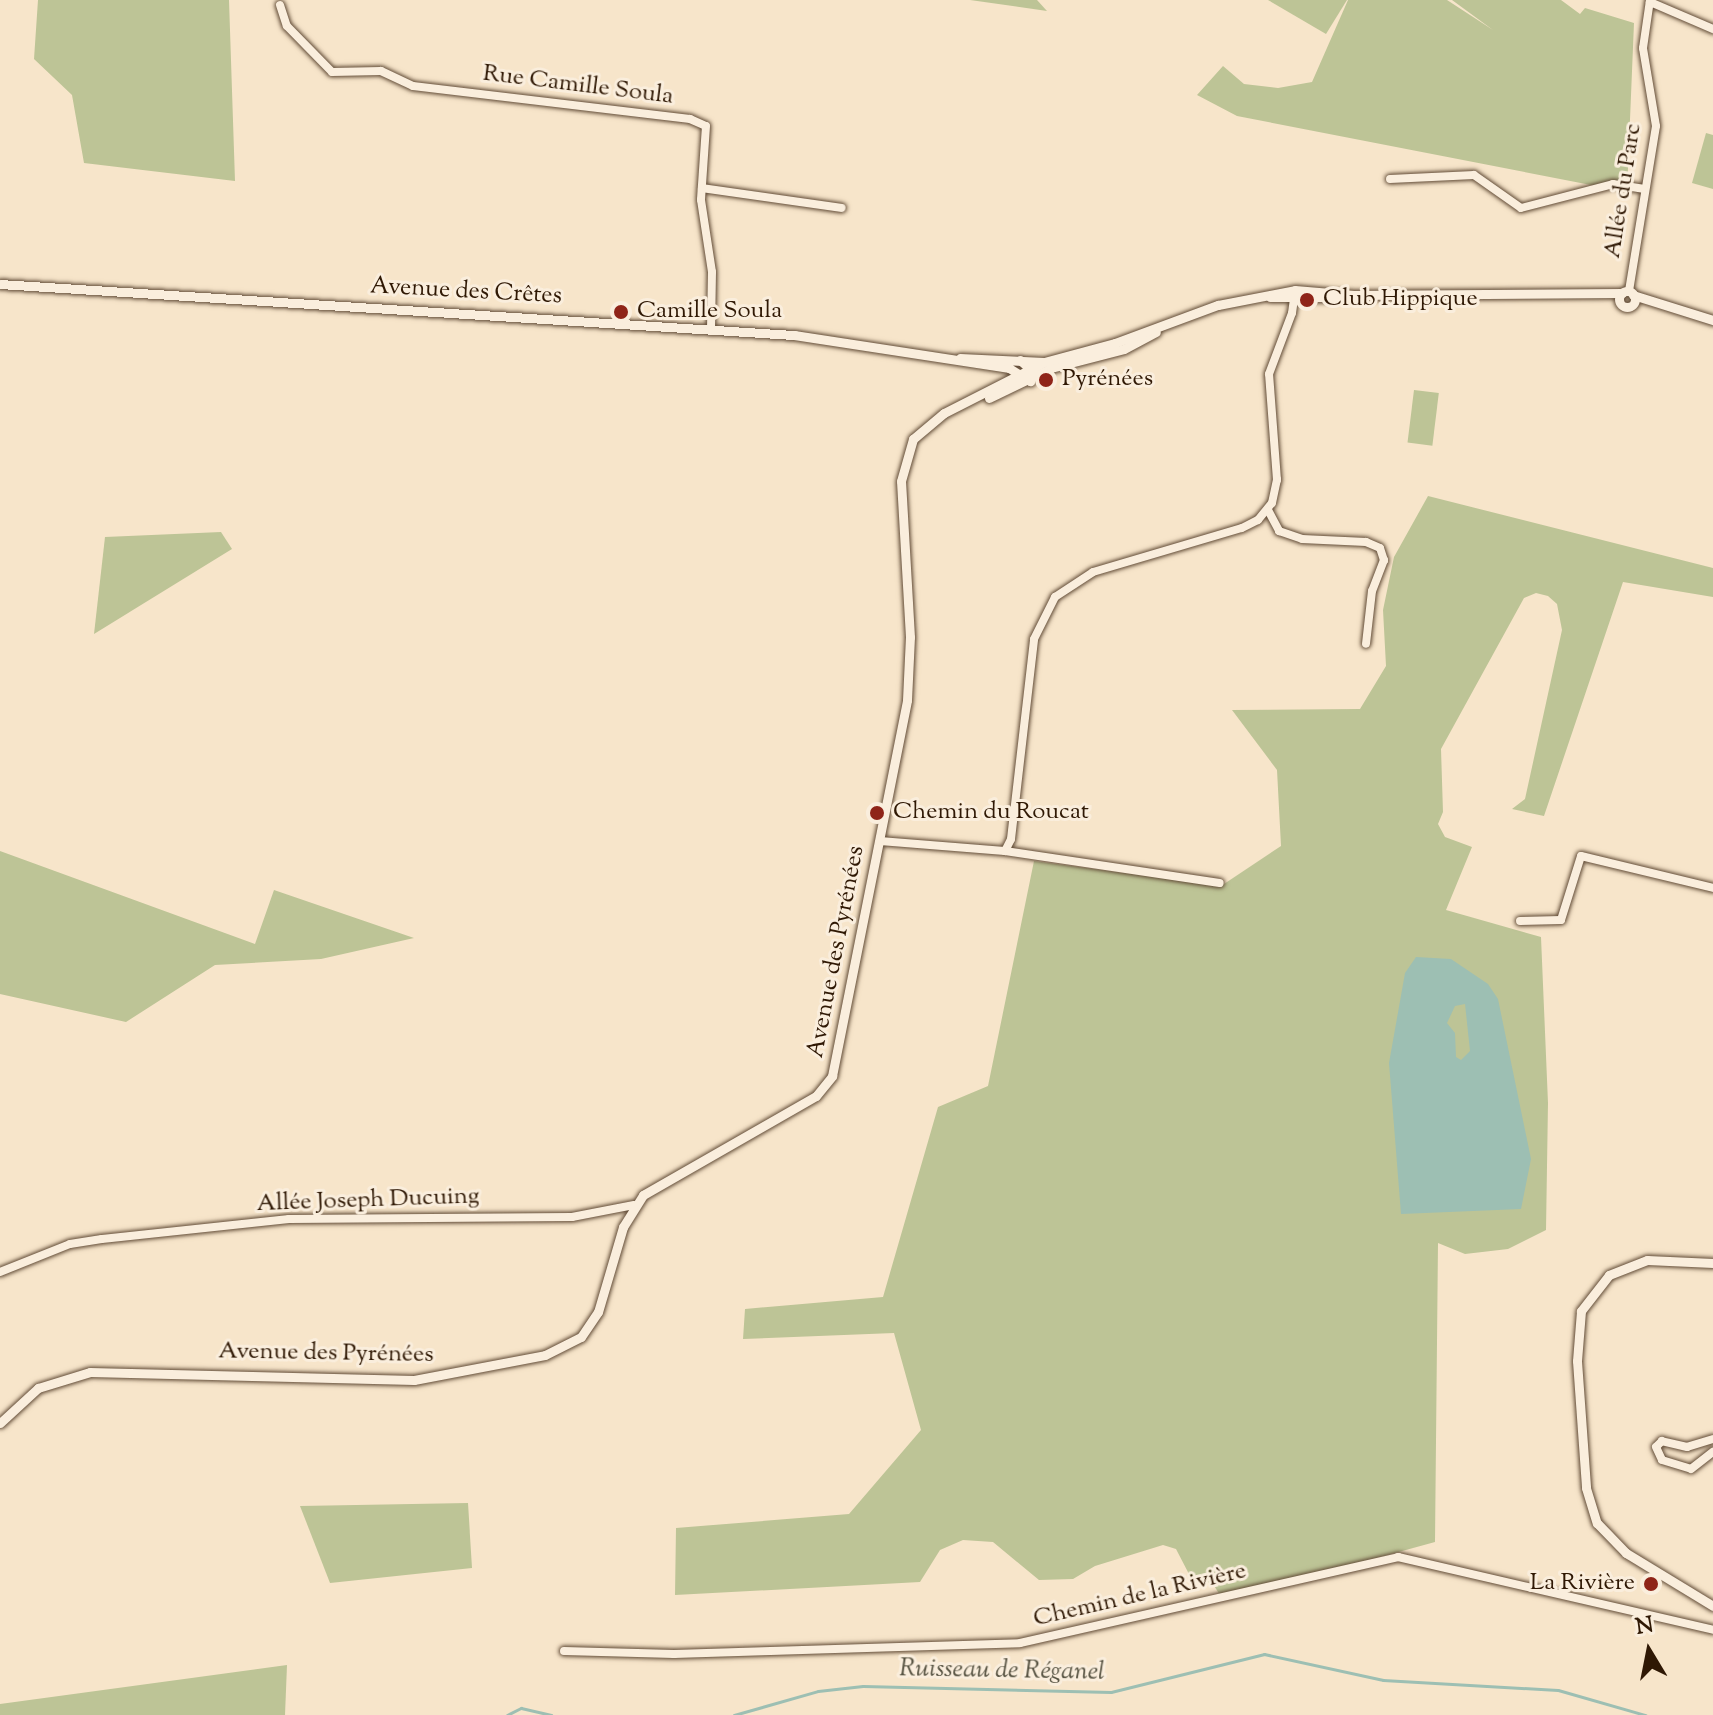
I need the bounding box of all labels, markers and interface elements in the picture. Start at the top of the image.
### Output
street label: Rue Camille Soula [481,60,675,112]
street label: Allée du Parc [1599,122,1649,260]
street label: Avenue des Crêtes [369,273,563,311]
place label: Club Hippique [1323,286,1478,314]
marker: Club Hippique [1298,291,1316,309]
place label: Camille Soula [637,298,782,326]
marker: Camille Soula [612,303,630,321]
place label: Pyrénées [1062,366,1153,394]
marker: Pyrénées [1037,371,1055,389]
place label: Chemin du Roucat [893,799,1089,827]
marker: Chemin du Roucat [868,804,886,822]
street label: Avenue des Pyrénées [802,844,872,1060]
street label: Allée Joseph Ducuing [256,1183,480,1219]
street label: Avenue des Pyrénées [218,1338,434,1370]
street label: Chemin de la Rivière [1031,1558,1249,1634]
place label: La Rivière [1530,1570,1635,1598]
marker: La Rivière [1642,1575,1660,1593]
text: N [1633,1610,1656,1645]
north arrow [1609,1611,1689,1691]
water label: Ruisseau de Réganel [899,1654,1105,1688]

